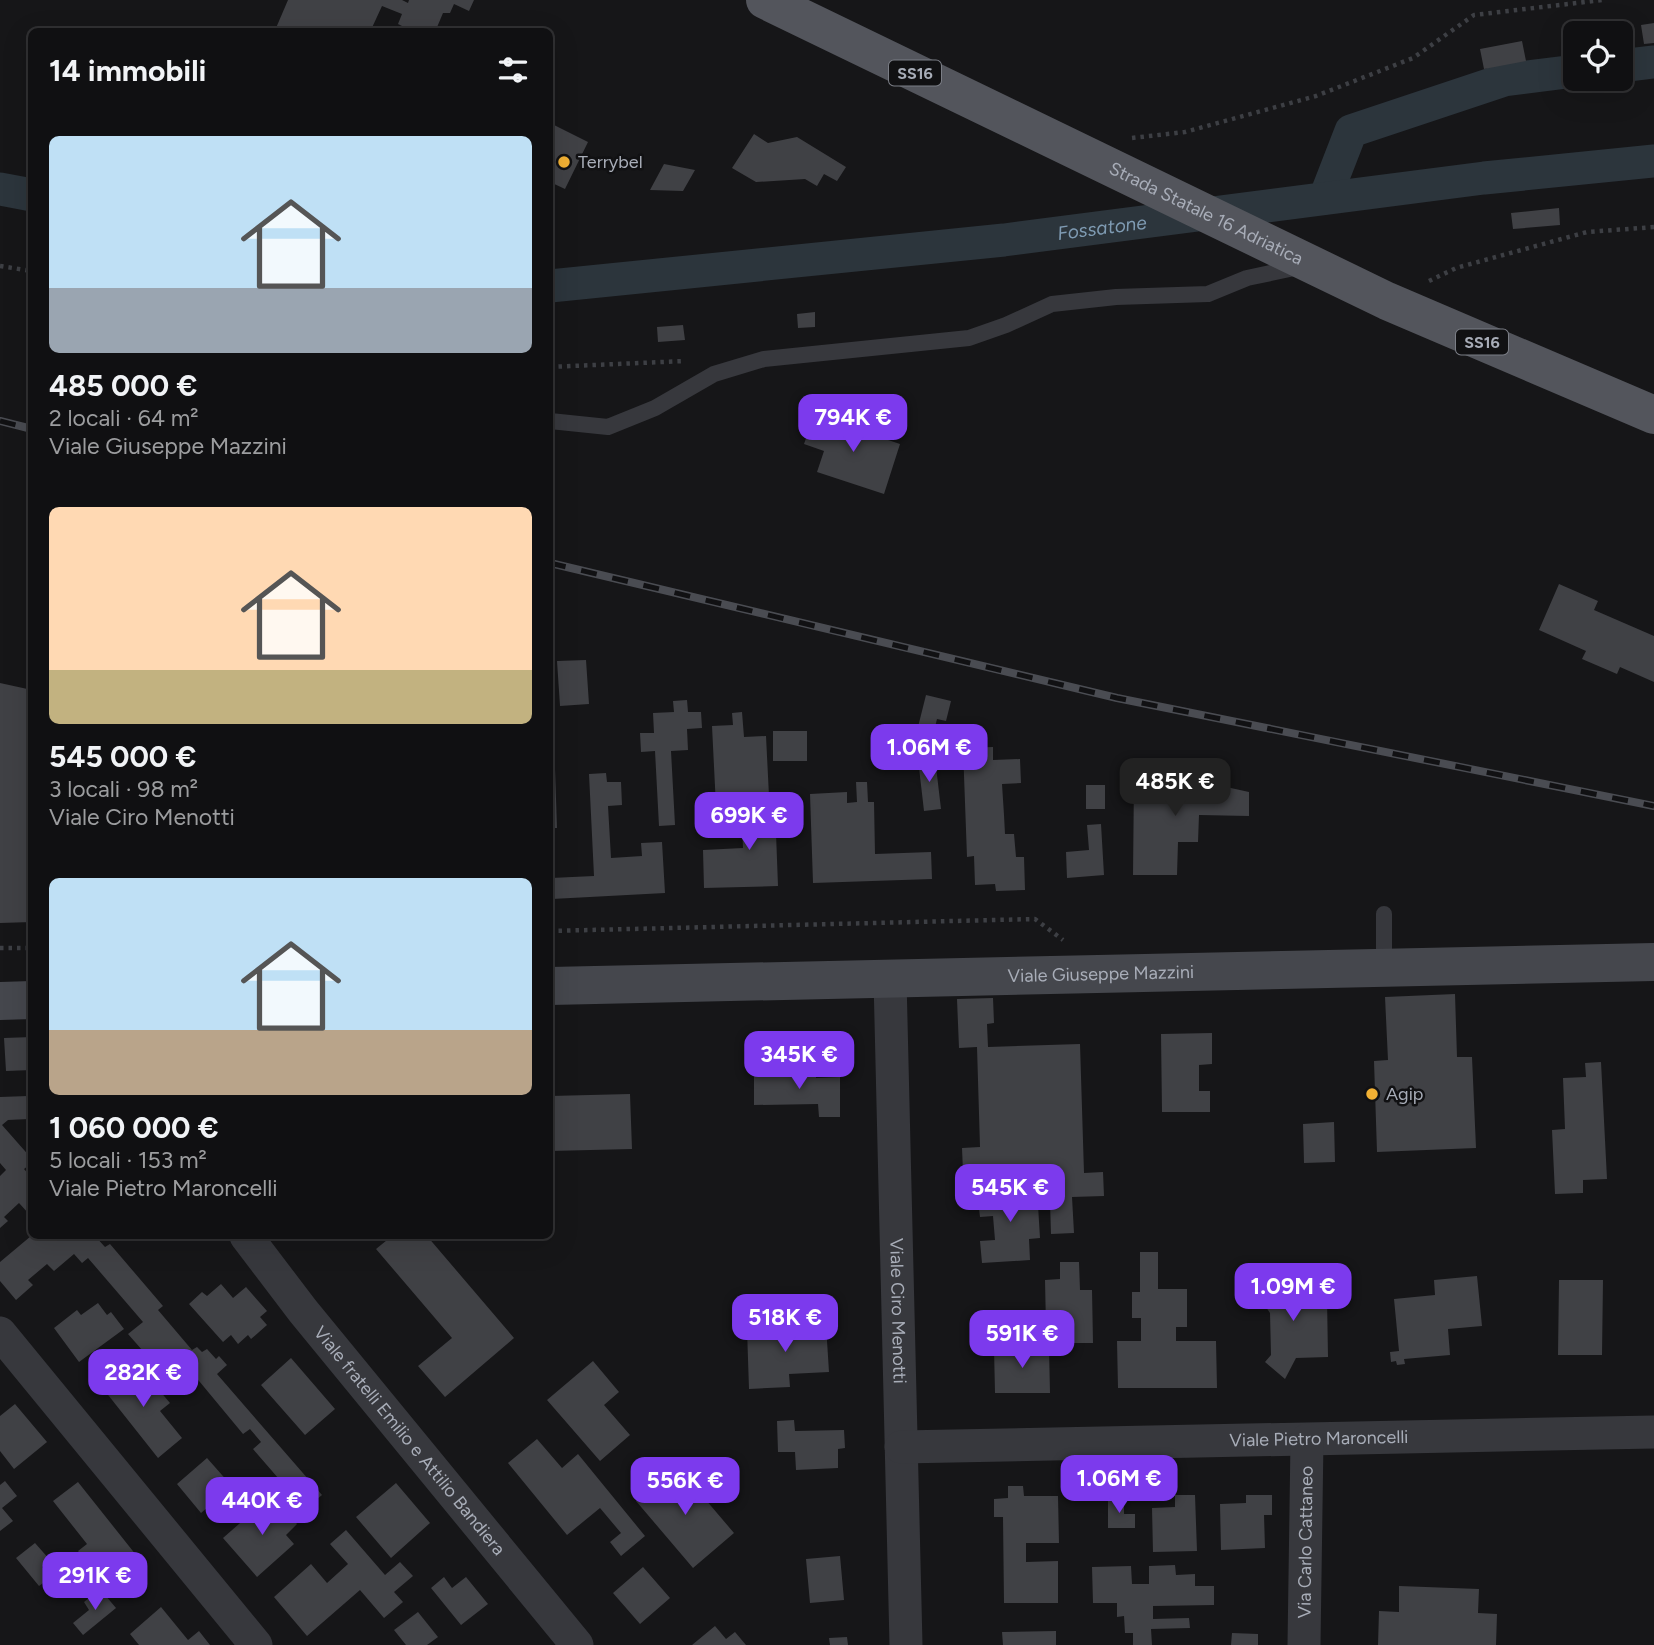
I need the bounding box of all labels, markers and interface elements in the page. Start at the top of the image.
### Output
map controls [1563,21,1633,91]
button: locate [1563,21,1633,91]
icon: filters [494,51,532,89]
text: 14 immobili [49,52,206,89]
road number: SS16 [889,60,941,86]
place label: Terrybel [578,151,643,173]
marker: Terrybel [556,154,572,170]
street label: Strada Statale 16 Adriatica [1106,157,1307,270]
icon: home [228,181,354,307]
water label: Fossatone [1056,211,1148,245]
road number: SS16 [1456,330,1508,354]
text: 485 000 € [49,367,197,404]
pin: 794K € [796,394,910,454]
text: 794K € [814,403,892,431]
text: 2 locali · 64 m² [49,404,199,432]
text: Viale Giuseppe Mazzini [49,432,287,460]
icon: home [228,552,354,678]
pin: 1.06M € [864,724,994,784]
text: 1.06M € [887,733,971,761]
text: 545 000 € [49,738,196,775]
pin: 485K € [1118,758,1232,818]
text: 485K € [1136,767,1214,795]
text: 3 locali · 98 m² [49,775,198,803]
pin: 699K € [692,792,806,852]
text: 699K € [711,801,787,829]
text: Viale Ciro Menotti [49,803,235,831]
icon: home [228,923,354,1049]
street label: Viale Giuseppe Mazzini [1007,961,1194,987]
pin: 345K € [742,1032,856,1091]
text: 345K € [760,1040,838,1068]
place label: Agip [1386,1083,1423,1105]
marker: Agip [1364,1086,1380,1102]
text: 1 060 000 € [49,1109,219,1146]
text: 5 locali · 153 m² [49,1146,207,1174]
pin: 545K € [953,1164,1067,1224]
text: 545K € [971,1173,1049,1201]
text: Viale Pietro Maroncelli [49,1174,278,1202]
street label: Viale Ciro Menotti [885,1238,911,1384]
pin: 1.09M € [1228,1264,1358,1323]
text: 1.09M € [1251,1272,1335,1300]
pin: 518K € [728,1294,842,1354]
text: 518K € [748,1303,822,1331]
pin: 591K € [965,1310,1079,1370]
text: 591K € [985,1319,1059,1347]
street label: Viale fratelli Emilio e Attilio Bandiera [309,1322,510,1560]
pin: 282K € [86,1350,200,1409]
text: 282K € [104,1358,182,1386]
street label: Viale Pietro Maroncelli [1229,1426,1409,1451]
pin: 1.06M € [1054,1456,1184,1515]
pin: 556K € [628,1458,742,1517]
text: 1.06M € [1077,1464,1161,1492]
street label: Via Carlo Cattaneo [1293,1465,1318,1619]
text: 556K € [647,1466,723,1494]
pin: 440K € [205,1478,319,1537]
text: 440K € [222,1486,302,1514]
pin: 291K € [38,1552,152,1612]
text: 291K € [58,1561,132,1589]

